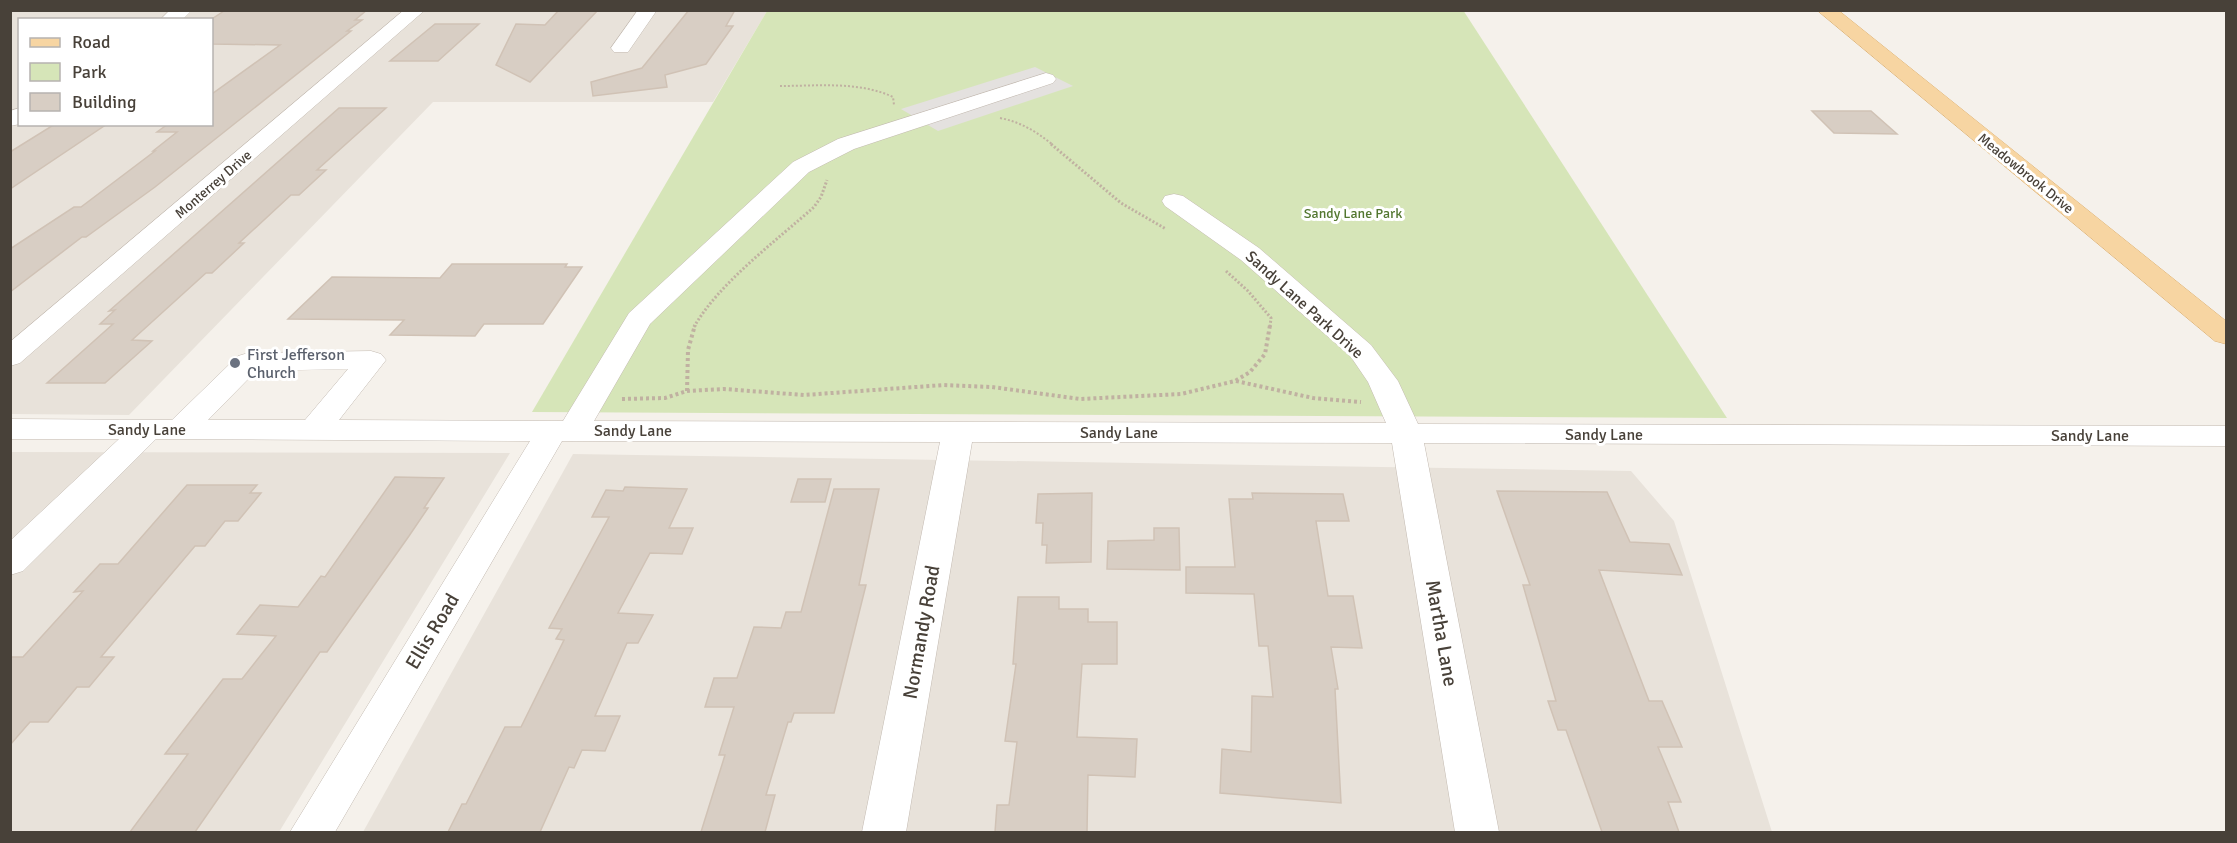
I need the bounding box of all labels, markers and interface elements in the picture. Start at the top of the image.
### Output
legend [18,18,213,126]
text: Road [72,31,111,53]
text: Park [72,61,107,83]
text: Building [72,91,136,113]
street label: Meadowbrook Drive [1974,130,2077,217]
street label: Monterrey Drive [172,147,255,222]
park label: Sandy Lane Park [1304,205,1402,222]
street label: Sandy Lane Park Drive [1241,247,1367,363]
place label: First Jefferson Church [247,345,345,383]
marker: First Jefferson Church [228,356,242,370]
street label: Sandy Lane [108,420,186,440]
street label: Sandy Lane [594,421,672,441]
street label: Sandy Lane [1080,423,1158,443]
street label: Sandy Lane [1565,425,1643,445]
street label: Sandy Lane [2051,426,2129,446]
street label: Normandy Road [897,563,946,701]
street label: Martha Lane [1420,578,1463,688]
street label: Ellis Road [400,589,465,674]

